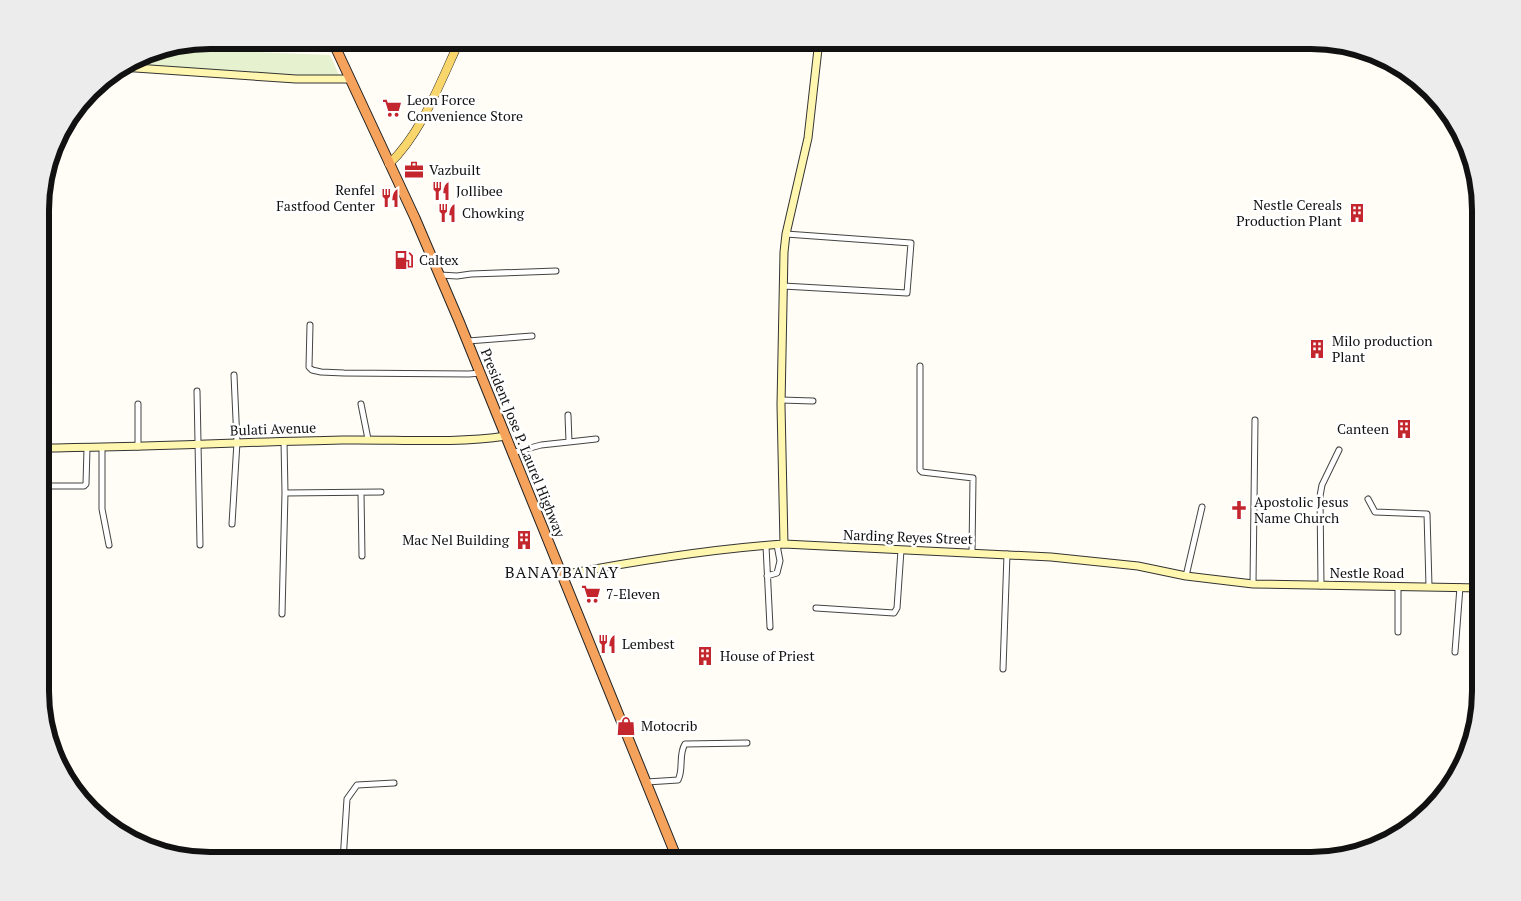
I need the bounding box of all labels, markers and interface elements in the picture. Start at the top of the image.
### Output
place label: Leon Force Convenience Store [407,90,523,125]
supermarket icon: Leon Force Convenience Store [381,97,403,119]
office icon: Vazbuilt [403,159,425,181]
place label: Vazbuilt [429,160,481,179]
place label: Renfel Fastfood Center [276,180,376,215]
restaurant icon: Jollibee [430,180,452,202]
place label: Jollibee [456,181,503,200]
restaurant icon: Renfel Fastfood Center [379,187,401,209]
place label: Nestle Cereals Production Plant [1236,195,1343,230]
restaurant icon: Chowking [436,202,458,224]
building icon: Nestle Cereals Production Plant [1346,202,1368,224]
place label: Chowking [462,203,525,222]
fuel station icon: Caltex [393,249,415,271]
place label: Caltex [419,250,459,269]
place label: Milo production Plant [1332,331,1433,366]
building icon: Milo production Plant [1306,338,1328,360]
street label: President Jose P. Laurel Highway [477,345,571,541]
street label: Bulati Avenue [230,417,316,440]
building icon: Canteen [1393,418,1415,440]
place label: Canteen [1337,419,1390,438]
place label: Apostolic Jesus Name Church [1254,492,1349,527]
church icon: Apostolic Jesus Name Church [1228,499,1250,521]
street label: Narding Reyes Street [843,525,974,548]
building icon: Mac Nel Building [513,529,535,551]
place label: Mac Nel Building [402,530,510,549]
district label: BANAYBANAY [505,561,619,583]
street label: Nestle Road [1330,563,1404,582]
supermarket icon: 7-Eleven [580,583,602,605]
place label: 7-Eleven [606,584,661,603]
restaurant icon: Lembest [596,633,618,655]
place label: Lembest [622,634,676,653]
building icon: House of Priest [694,645,716,667]
place label: House of Priest [720,646,815,665]
shop icon: Motocrib [615,715,637,737]
place label: Motocrib [641,716,698,735]

